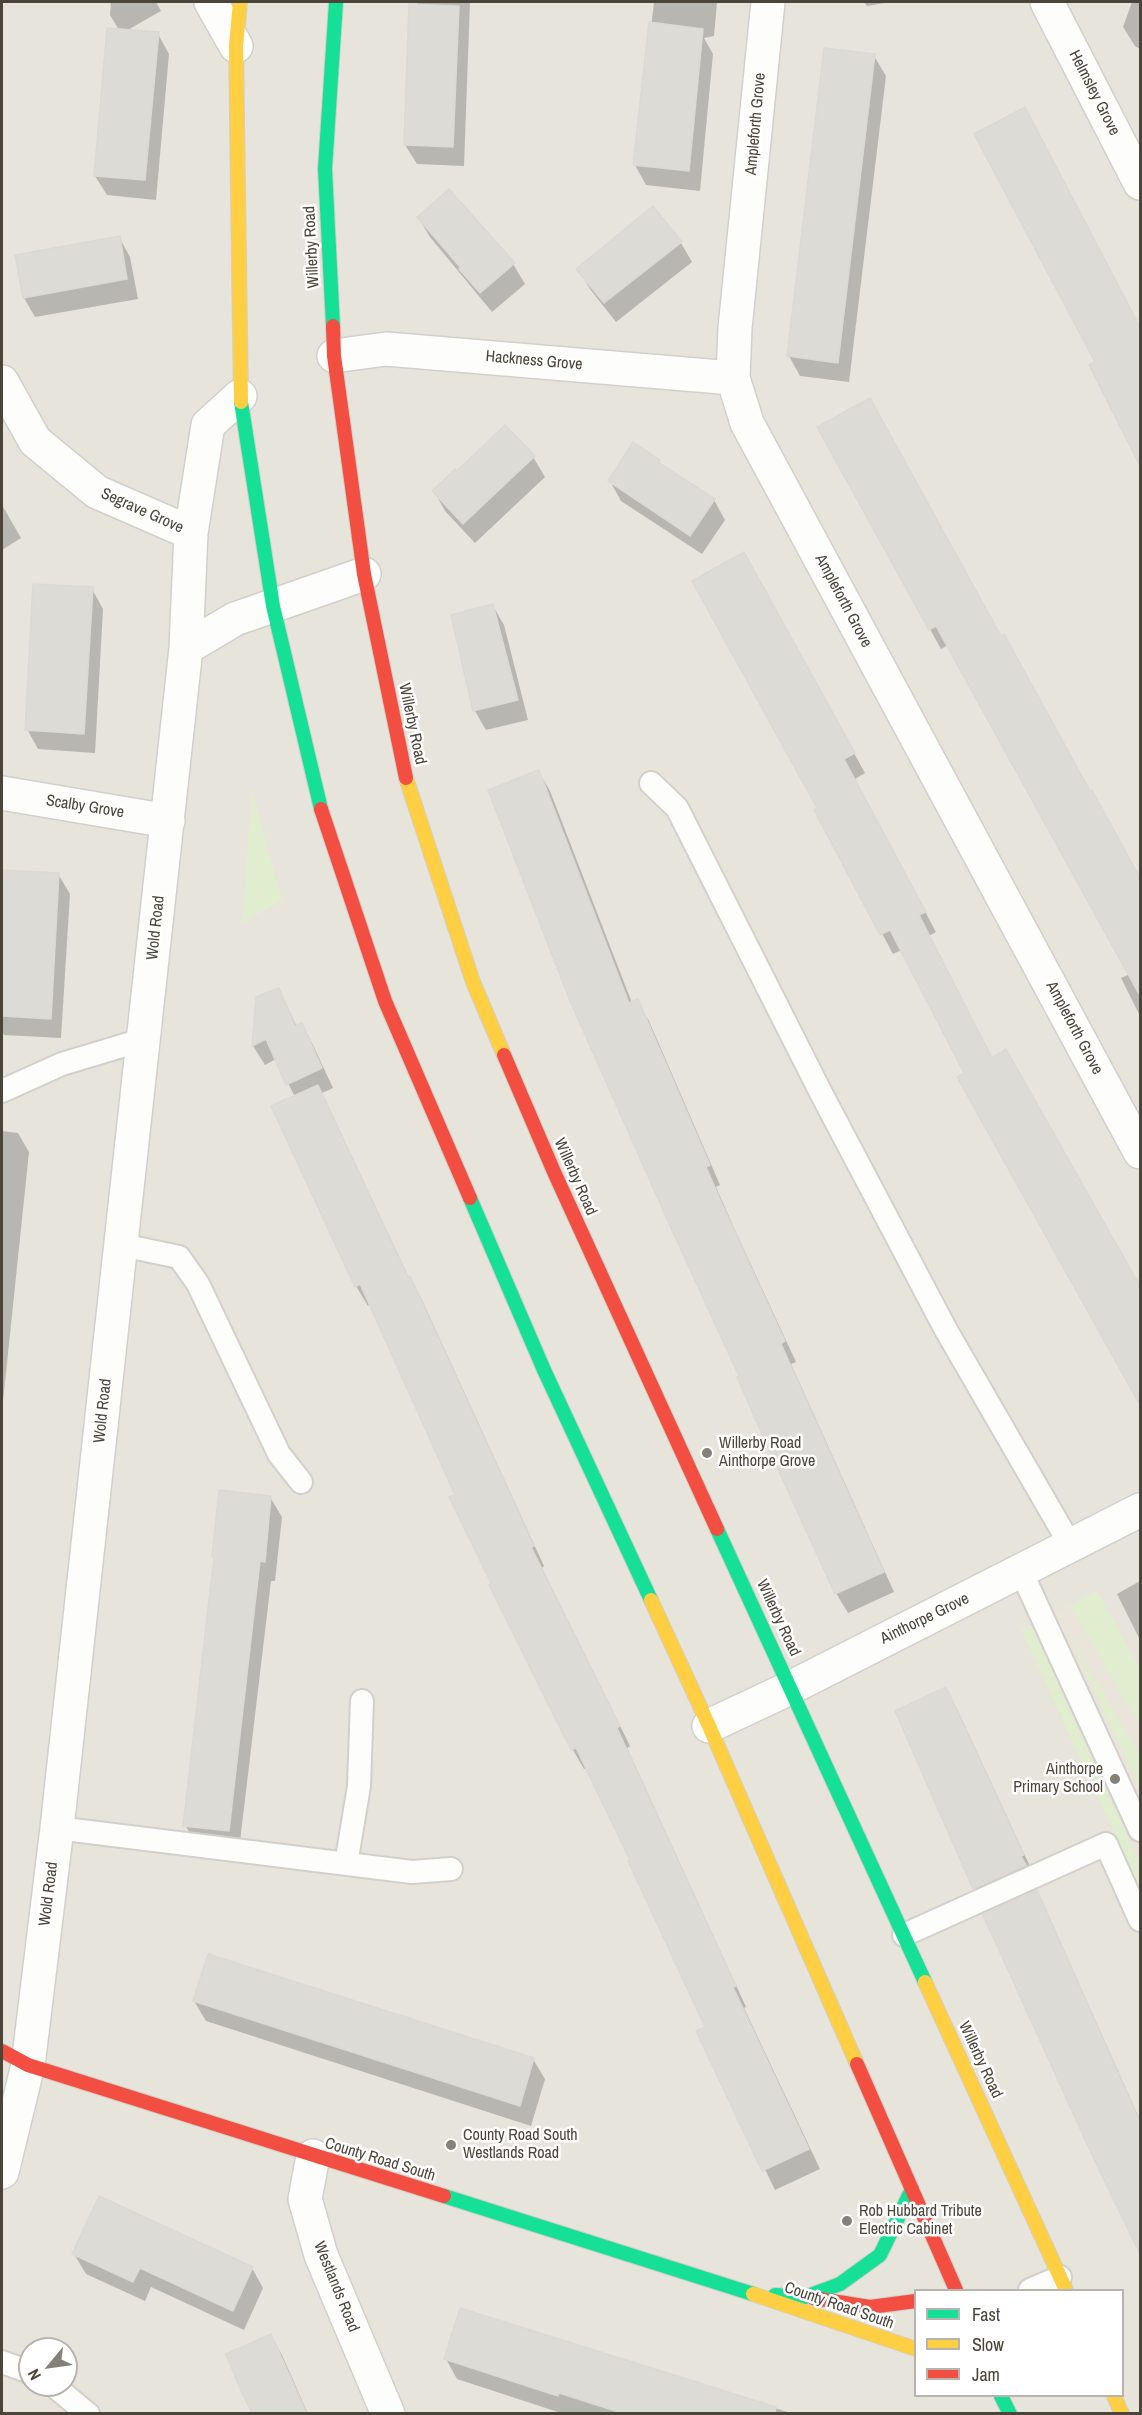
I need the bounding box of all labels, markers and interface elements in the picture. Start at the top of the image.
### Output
street label: Helmsley Grove [1064,47,1124,139]
street label: Ampleforth Grove [742,72,770,176]
street label: Willerby Road [300,205,324,289]
street label: Hackness Grove [485,347,583,375]
street label: Segrave Grove [98,484,186,538]
street label: Ampleforth Grove [810,551,876,651]
street label: Willerby Road [394,682,430,766]
street label: Scalby Grove [45,791,125,823]
street label: Wold Road [143,895,169,961]
street label: Ampleforth Grove [1041,978,1107,1078]
street label: Willerby Road [549,1135,601,1219]
street label: Wold Road [90,1378,116,1444]
place label: Willerby Road Ainthorpe Grove [719,1434,815,1472]
marker: Willerby Road Ainthorpe Grove [700,1446,714,1460]
street label: Willerby Road [752,1577,804,1659]
street label: Ainthorpe Grove [878,1589,972,1649]
place label: Ainthorpe Primary School [1013,1760,1103,1798]
marker: Ainthorpe Primary School [1108,1772,1122,1786]
street label: Wold Road [36,1861,62,1927]
street label: Willerby Road [954,2019,1006,2101]
place label: County Road South Westlands Road [463,2126,578,2164]
street label: County Road South [322,2134,438,2186]
marker: County Road South Westlands Road [444,2138,458,2152]
place label: Rob Hubbard Tribute Electric Cabinet [859,2202,982,2240]
marker: Rob Hubbard Tribute Electric Cabinet [840,2214,854,2228]
street label: Westlands Road [309,2239,363,2335]
street label: County Road South [782,2278,896,2334]
legend [914,2289,1124,2397]
text: Fast [972,2302,1000,2327]
text: Slow [972,2332,1004,2357]
north arrow [18,2337,78,2397]
text: Jam [972,2362,1000,2387]
text: N [22,2365,46,2384]

